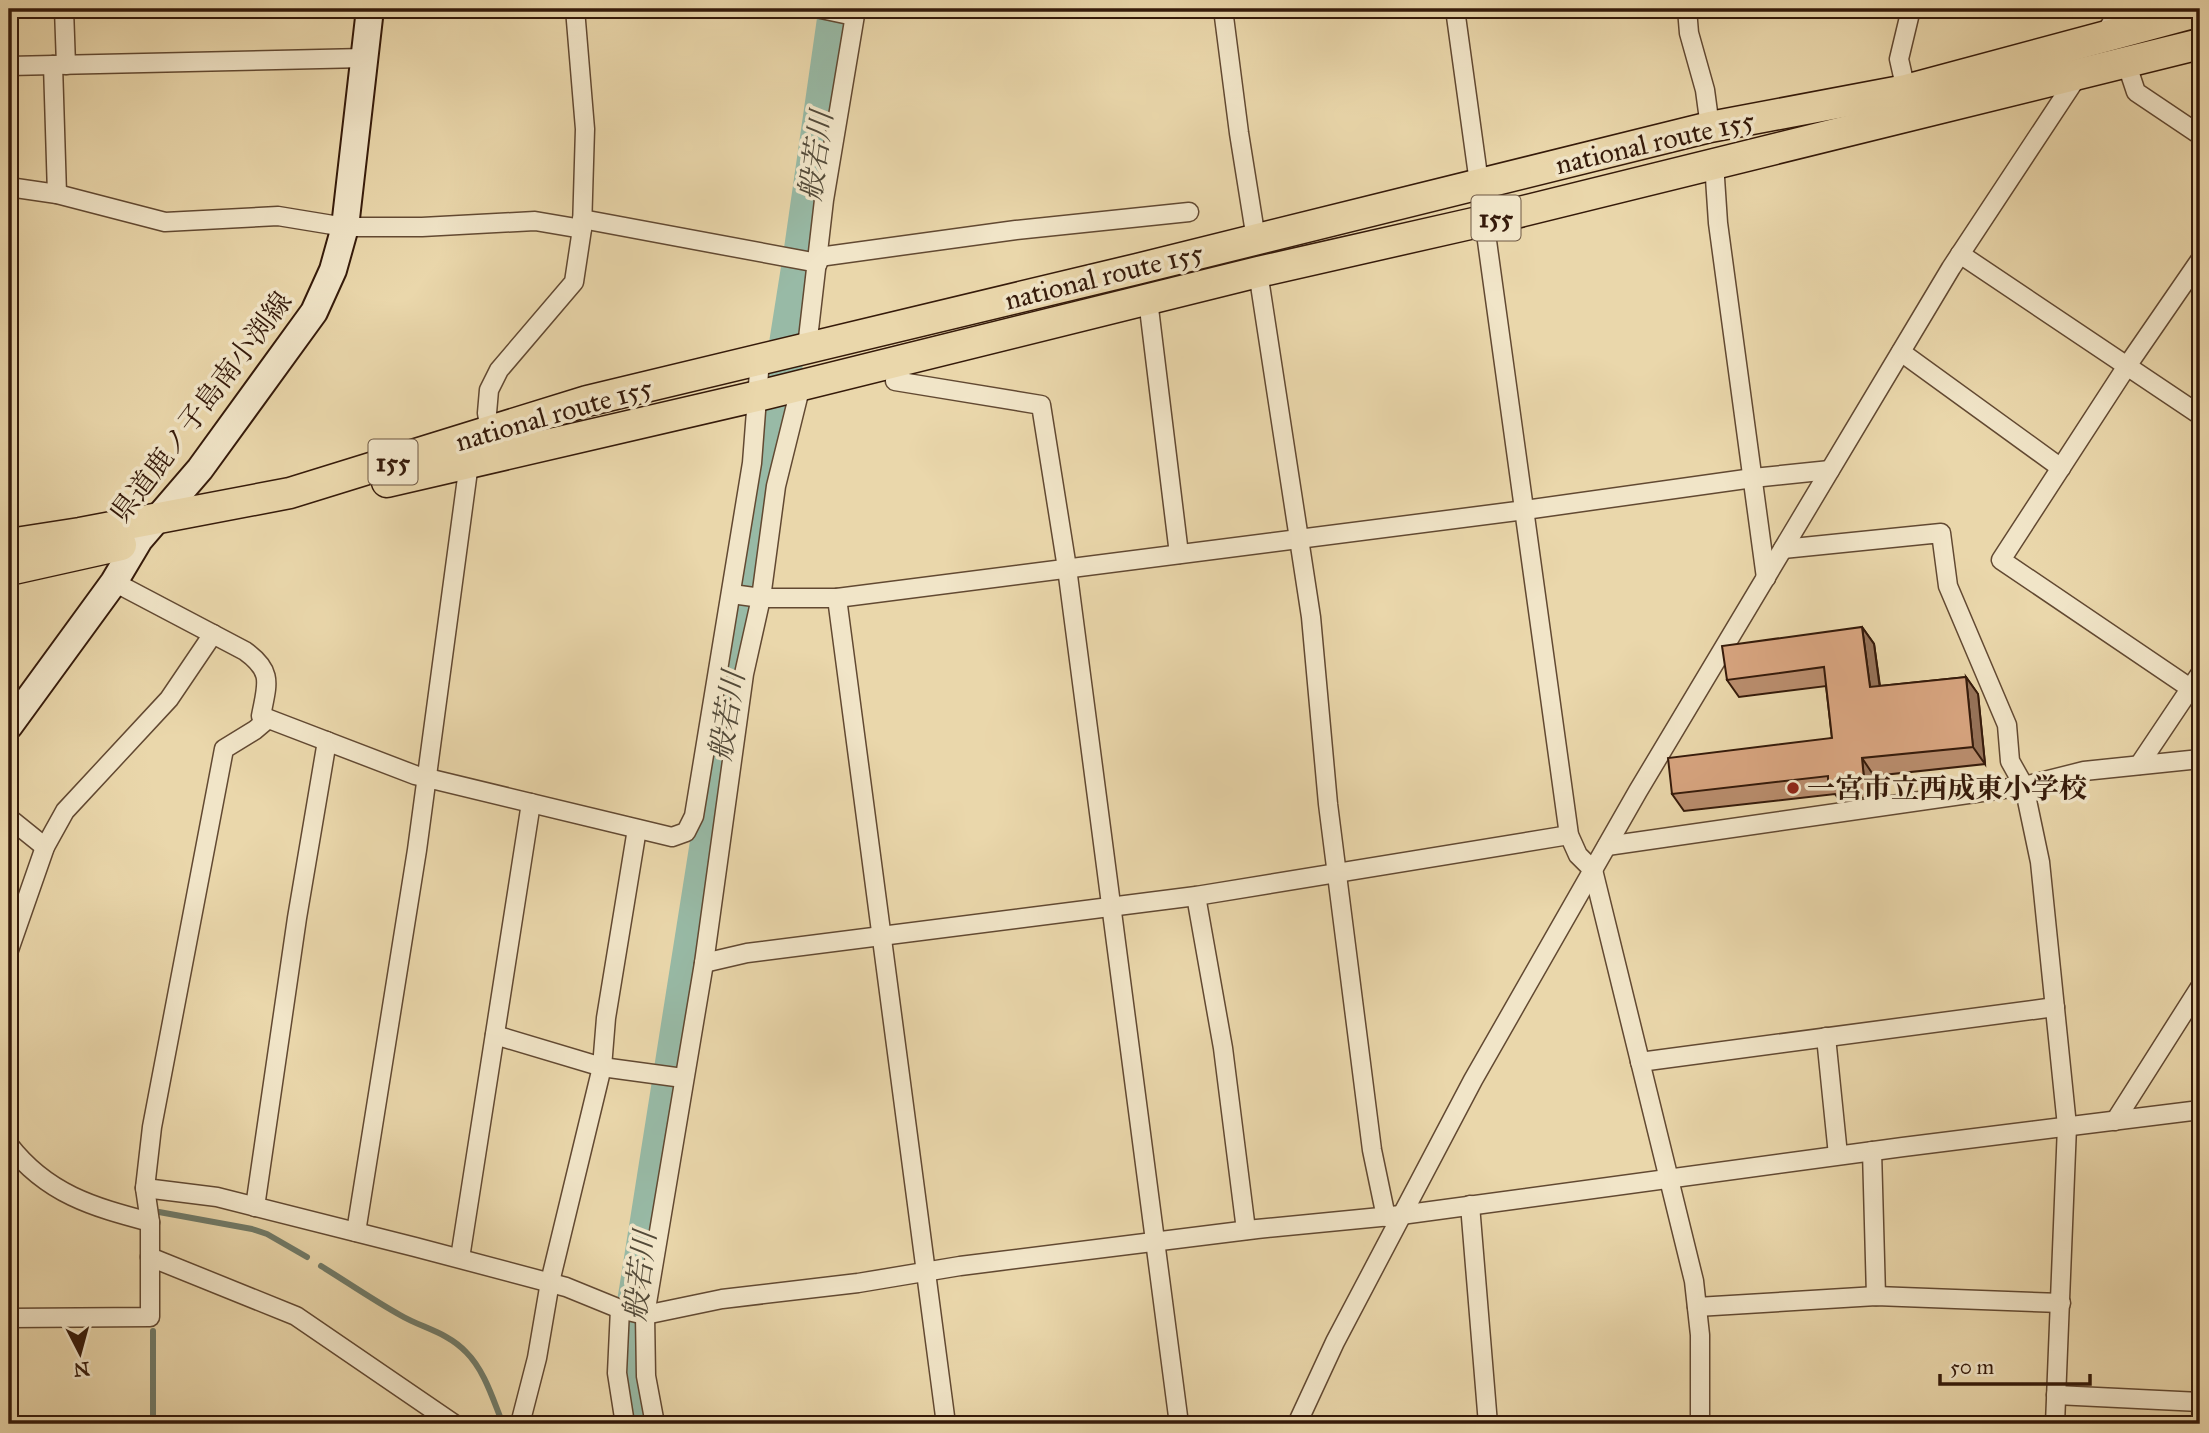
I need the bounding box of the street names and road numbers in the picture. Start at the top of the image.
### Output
street label: national route 155 [1552,102,1758,182]
road number: 155 [1472,196,1520,240]
street label: national route 155 [1001,234,1207,318]
street label: 県道鹿ノ子島南小渕線 [103,285,299,529]
street label: national route 155 [451,369,657,459]
road number: 155 [368,440,418,484]

